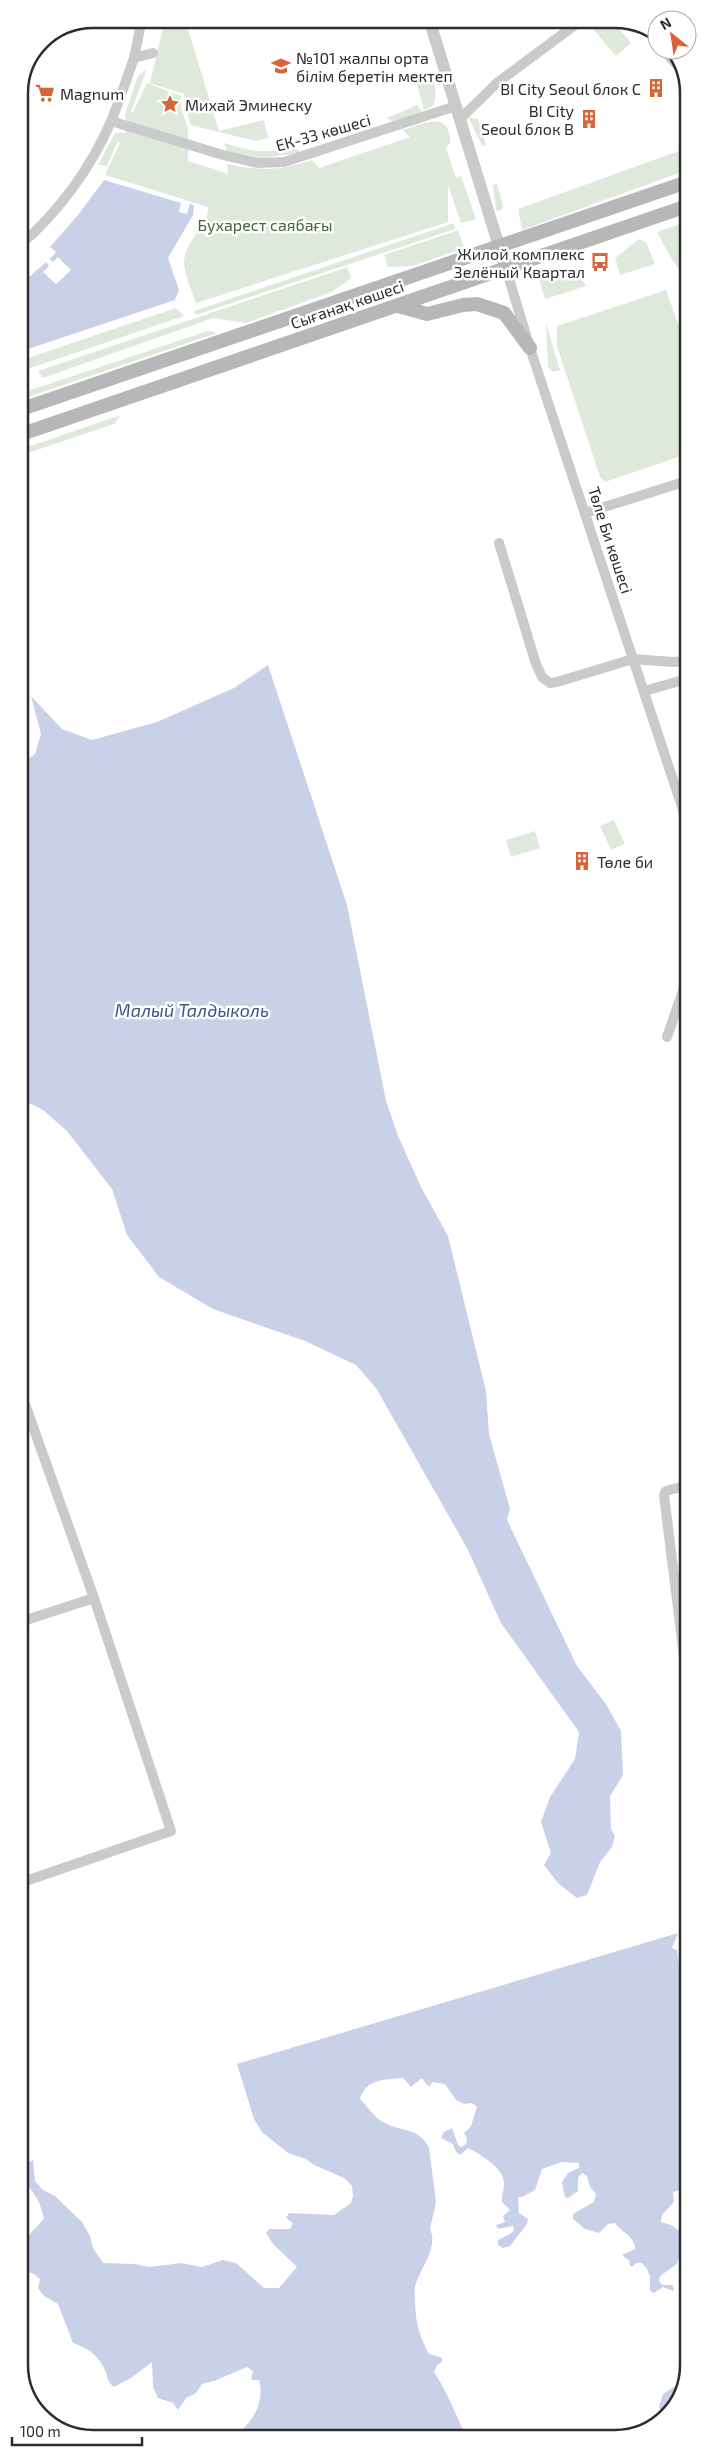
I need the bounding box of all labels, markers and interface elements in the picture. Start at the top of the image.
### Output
north arrow [647,10,697,60]
text: N [657,13,674,33]
place label: №101 жалпы орта білім беретін мектеп [296,48,453,85]
school or university icon: №101 жалпы орта білім беретін мектеп [270,55,292,77]
building icon: BI City Seoul блок C [645,77,667,99]
place label: BI City Seoul блок C [500,79,641,98]
supermarket icon: Magnum [34,82,56,104]
place label: Magnum [60,84,124,103]
place icon: Михай Эминеску [159,93,181,115]
place label: Михай Эминеску [185,95,313,115]
place label: BI City Seoul блок B [481,101,575,138]
building icon: BI City Seoul блок B [578,108,600,130]
street label: ЕК-33 көшесі [273,109,373,155]
park label: Бухарест саябағы [198,215,332,235]
place label: Жилой комплекс Зелёный Квартал [454,244,585,281]
bus stop icon: Жилой комплекс Зелёный Квартал [589,251,611,273]
street label: Сығанақ көшесі [288,276,406,332]
street label: Төле Би көшесі [585,484,637,596]
building icon: Төле би [571,850,593,872]
place label: Төле би [597,852,653,871]
water label: Малый Талдыколь [115,999,269,1021]
scale bar [12,2414,142,2446]
text: 100 m [20,2422,61,2440]

